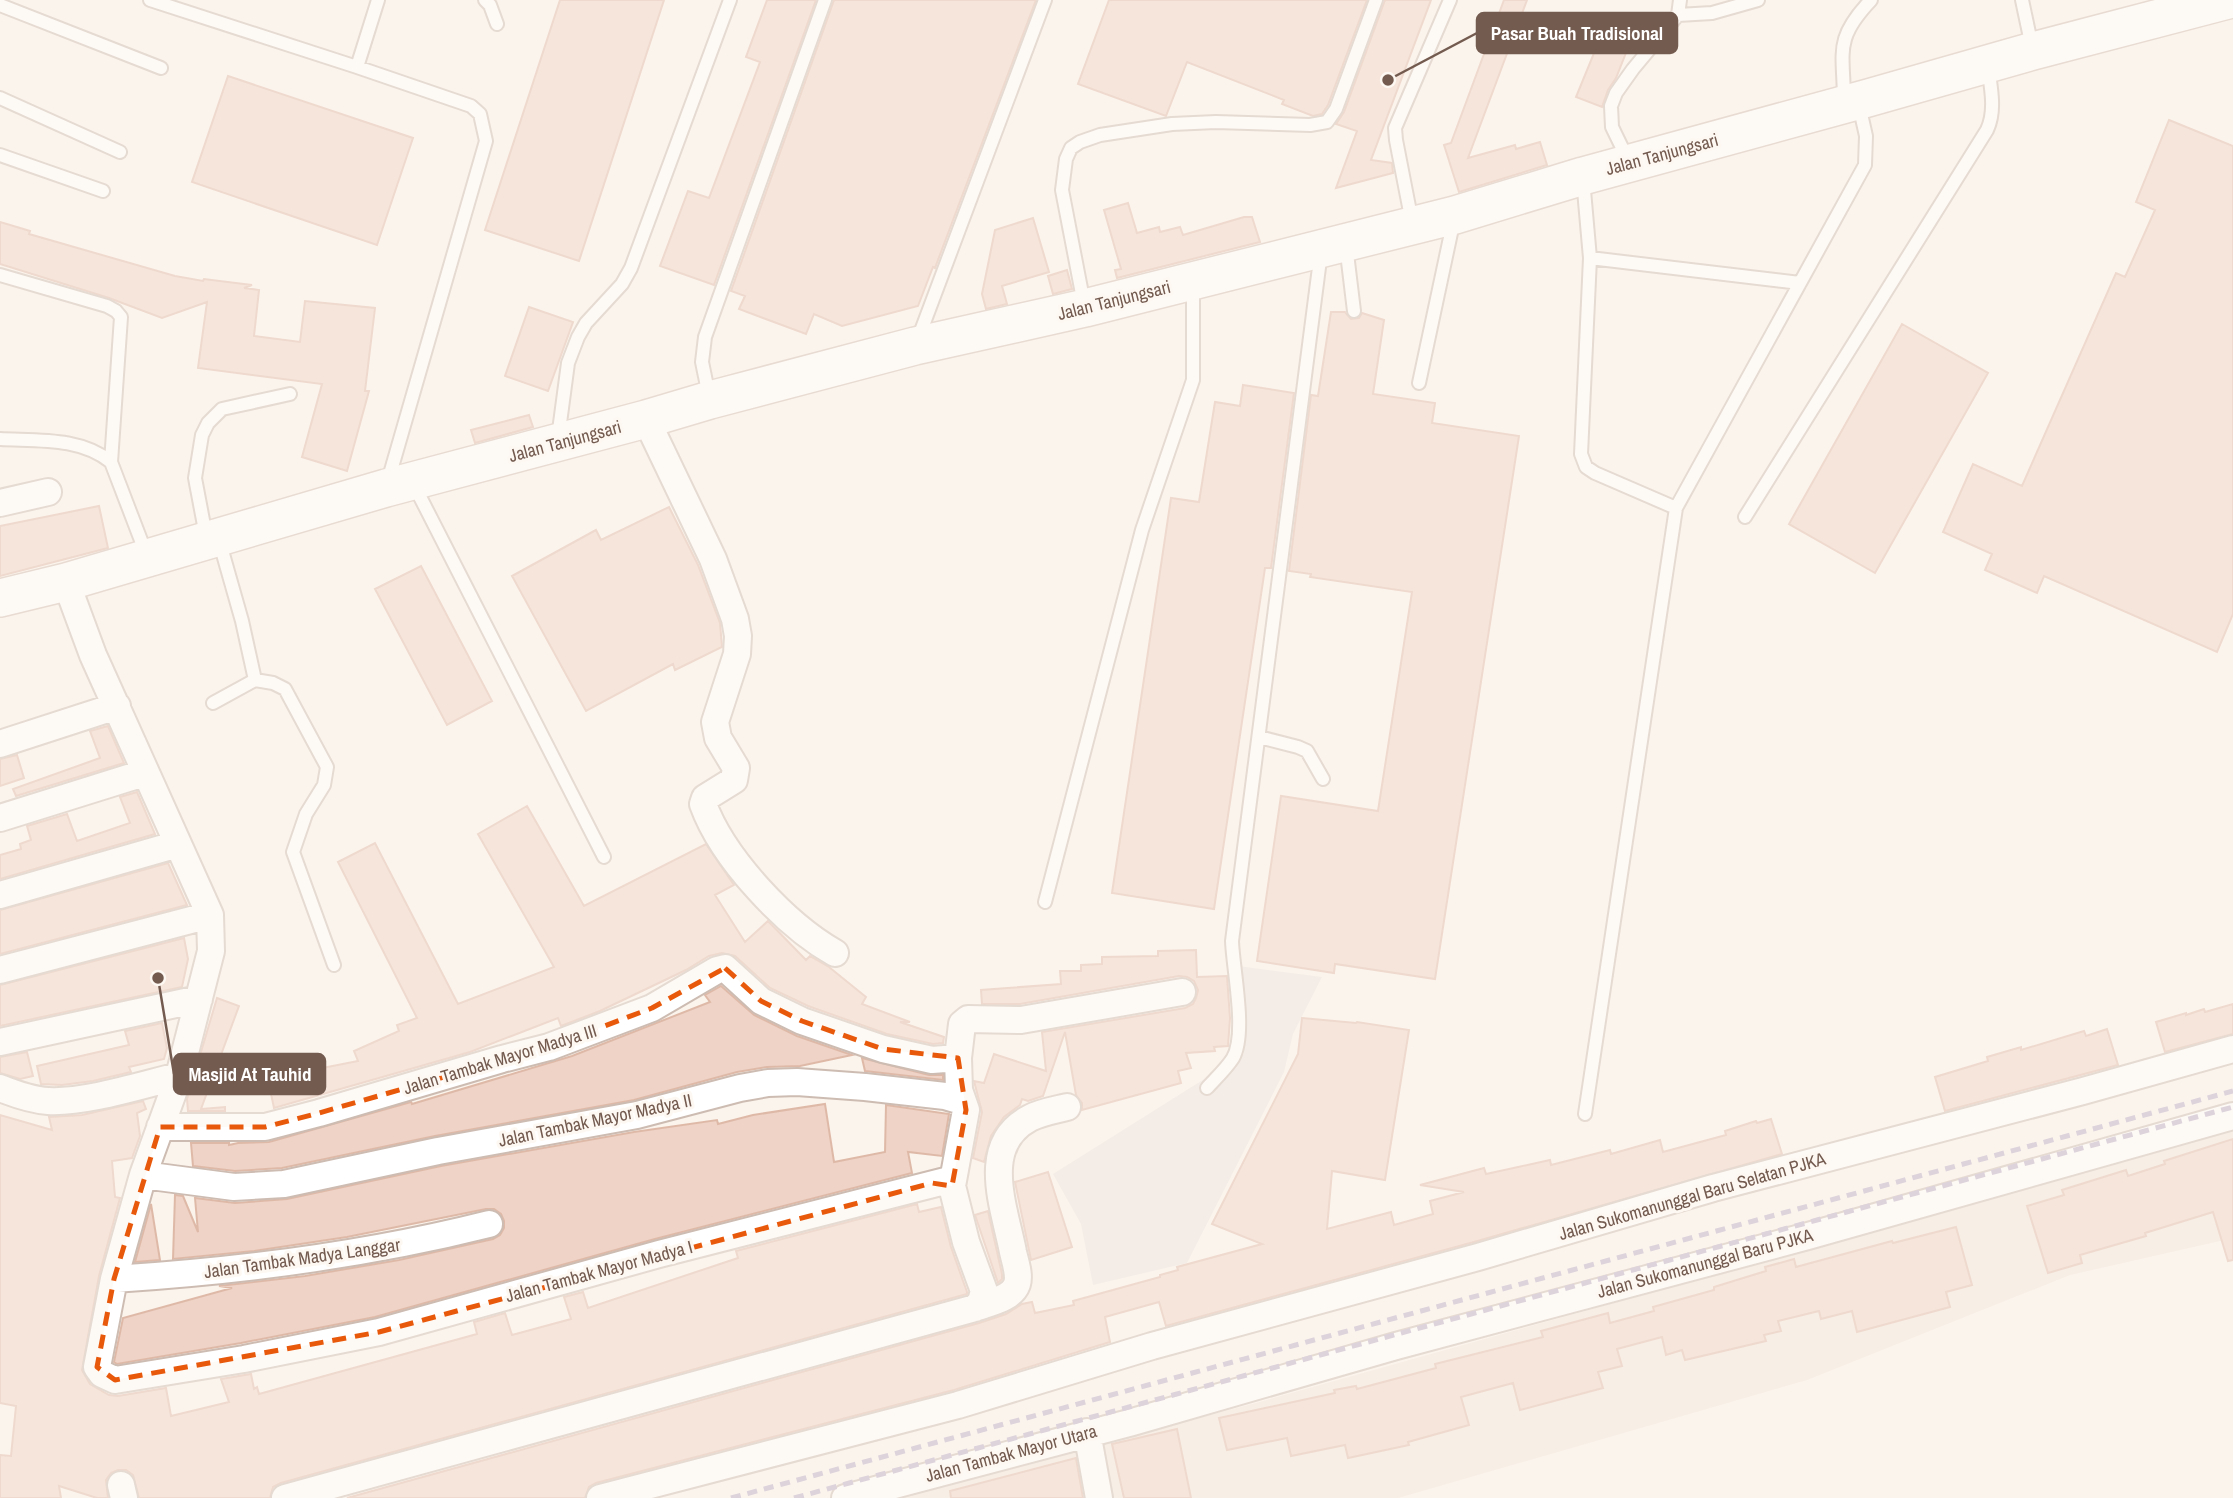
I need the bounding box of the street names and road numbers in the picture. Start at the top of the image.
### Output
street label: Jalan Tanjungsari [1603,127,1721,181]
street label: Jalan Tanjungsari [1055,274,1173,326]
street label: Jalan Tanjungsari [506,414,624,468]
street label: Jalan Tambak Mayor Madya III [400,1018,600,1100]
street label: Jalan Tambak Mayor Madya II [496,1087,694,1153]
street label: Jalan Sukomanunggal Baru Selatan PJKA [1556,1146,1828,1246]
street label: Jalan Sukomanunggal Baru PJKA [1594,1222,1816,1304]
street label: Jalan Tambak Madya Langgar [202,1232,402,1284]
street label: Jalan Tambak Mayor Madya I [503,1234,695,1308]
street label: Jalan Tambak Mayor Utara [923,1418,1099,1488]

